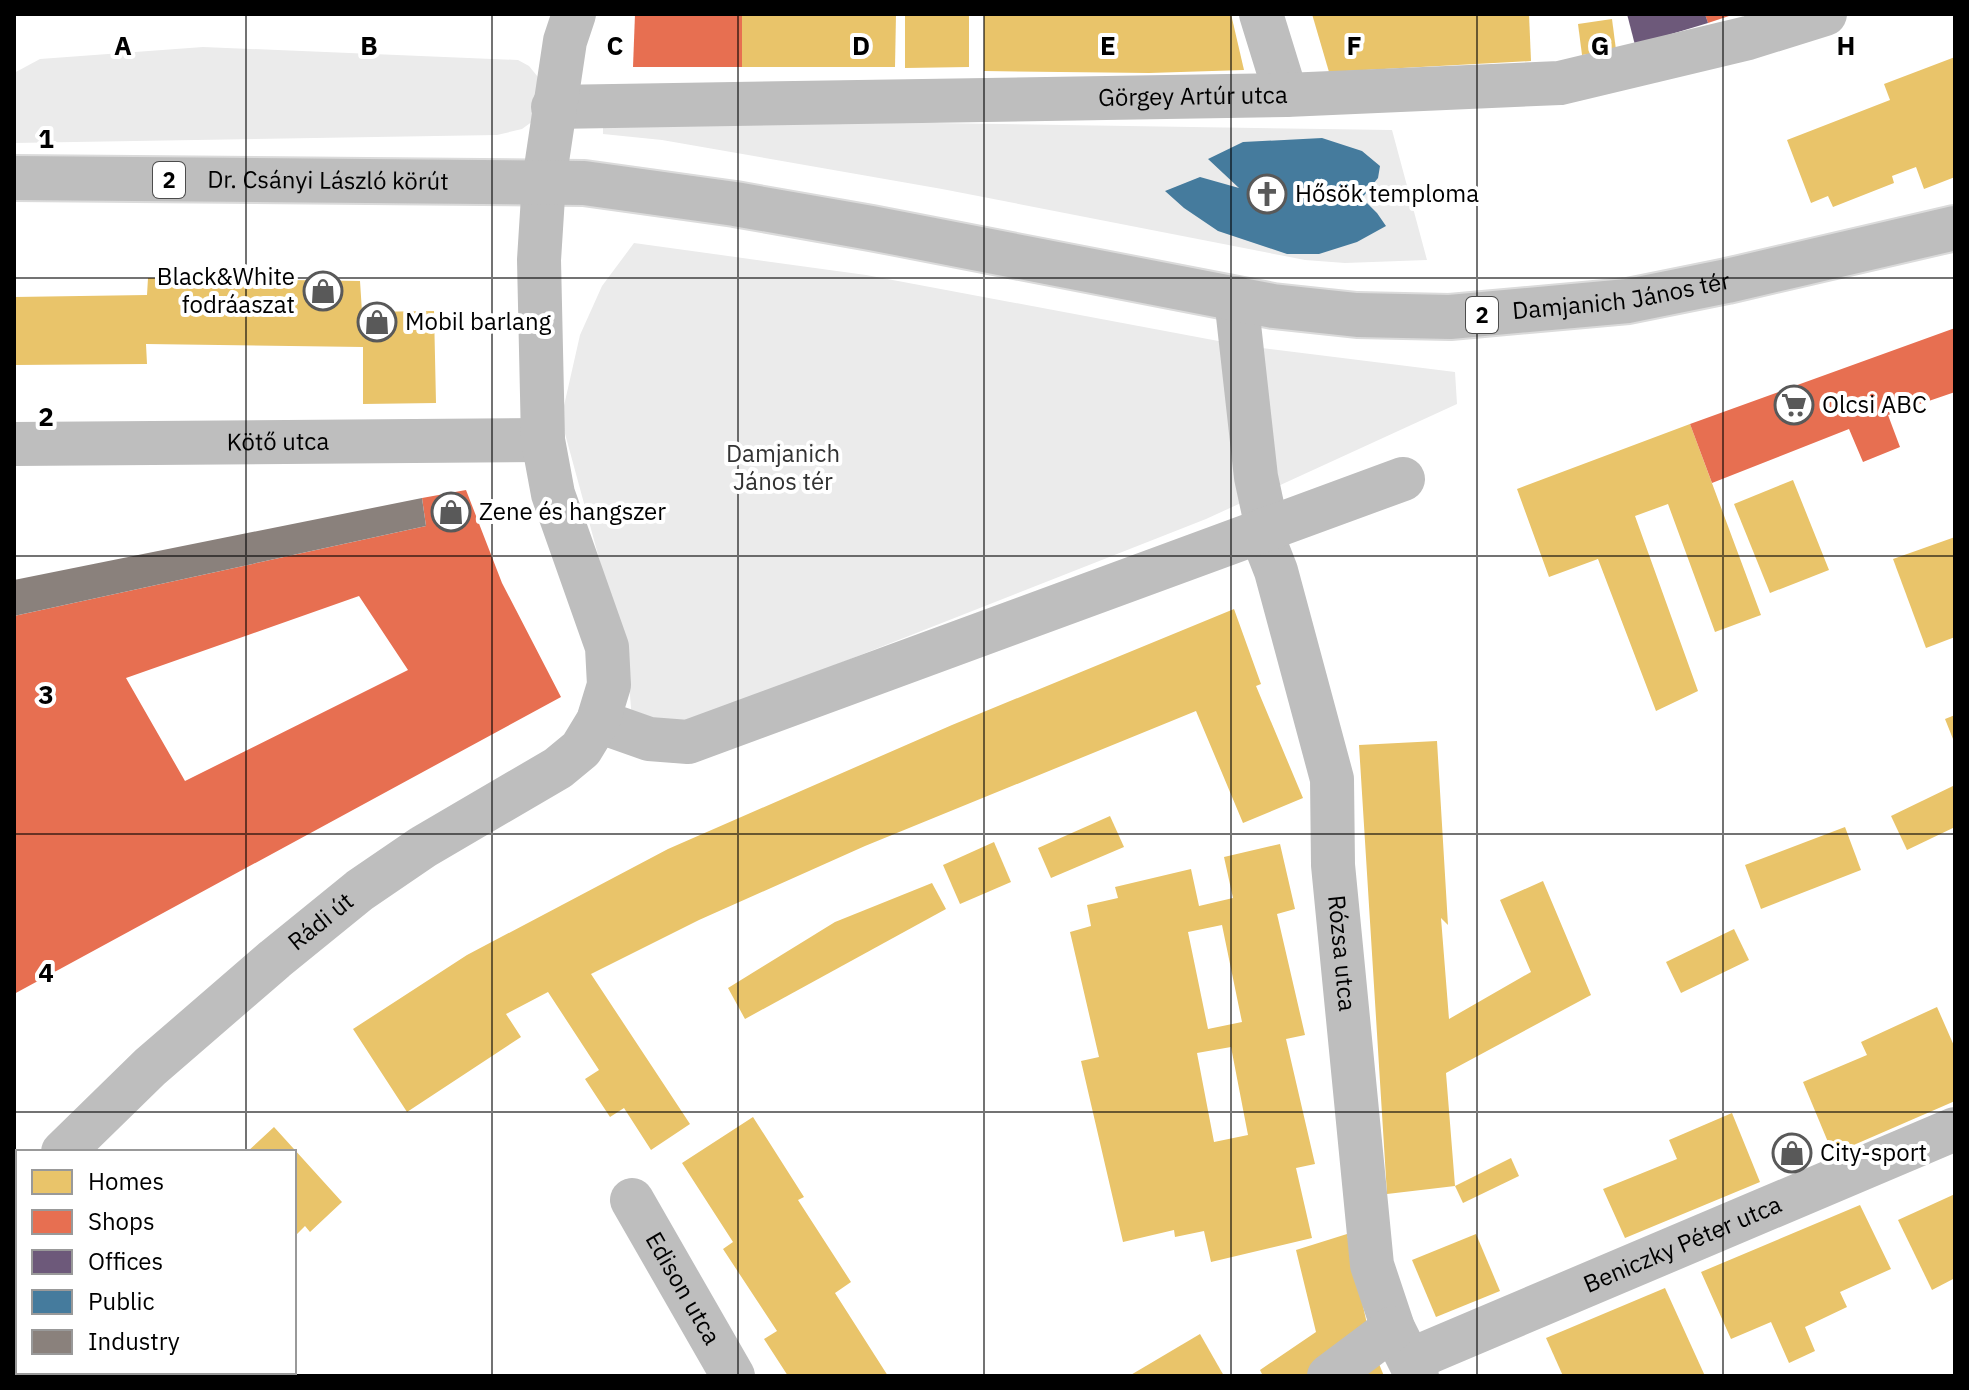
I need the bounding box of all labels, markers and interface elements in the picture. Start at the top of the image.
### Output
text: A [114,28,132,62]
text: B [360,28,378,62]
text: C [607,28,624,62]
text: D [852,28,870,62]
text: E [1100,28,1116,62]
text: F [1346,28,1362,62]
text: G [1591,28,1609,62]
text: H [1837,28,1855,62]
street label: Görgey Artúr utca [1098,78,1288,113]
text: 1 [38,121,54,155]
road number: 2 [153,162,185,198]
street label: Dr. Csányi László körút [207,163,449,197]
church icon: Hősök temploma [1246,173,1288,215]
place label: Hősök temploma [1295,177,1479,209]
place label: Black&White fodráaszat [157,260,295,320]
street label: Damjanich János tér [1511,264,1733,326]
shop icon: Black&White fodráaszat [302,270,344,312]
road number: 2 [1466,297,1498,333]
shop icon: Mobil barlang [356,301,398,343]
place label: Mobil barlang [405,305,552,337]
supermarket icon: Olcsi ABC [1773,384,1815,426]
place label: Olcsi ABC [1822,388,1927,420]
text: 2 [38,399,54,433]
street label: Kötő utca [227,425,329,457]
park label: Damjanich János tér [726,437,840,497]
shop icon: Zene és hangszer [430,491,472,533]
place label: Zene és hangszer [479,495,666,527]
text: 3 [38,677,54,711]
street label: Rádi út [281,885,360,957]
street label: Rózsa utca [1321,894,1364,1013]
text: 4 [38,955,54,989]
shop icon: City-sport [1771,1132,1813,1174]
place label: City-sport [1820,1136,1927,1168]
legend [16,1150,296,1374]
text: Homes [88,1165,164,1197]
street label: Beniczky Péter utca [1578,1187,1786,1300]
text: Shops [88,1205,155,1237]
street label: Edison utca [639,1226,729,1350]
text: Offices [88,1245,163,1277]
text: Public [88,1285,155,1317]
text: Industry [88,1325,180,1357]

